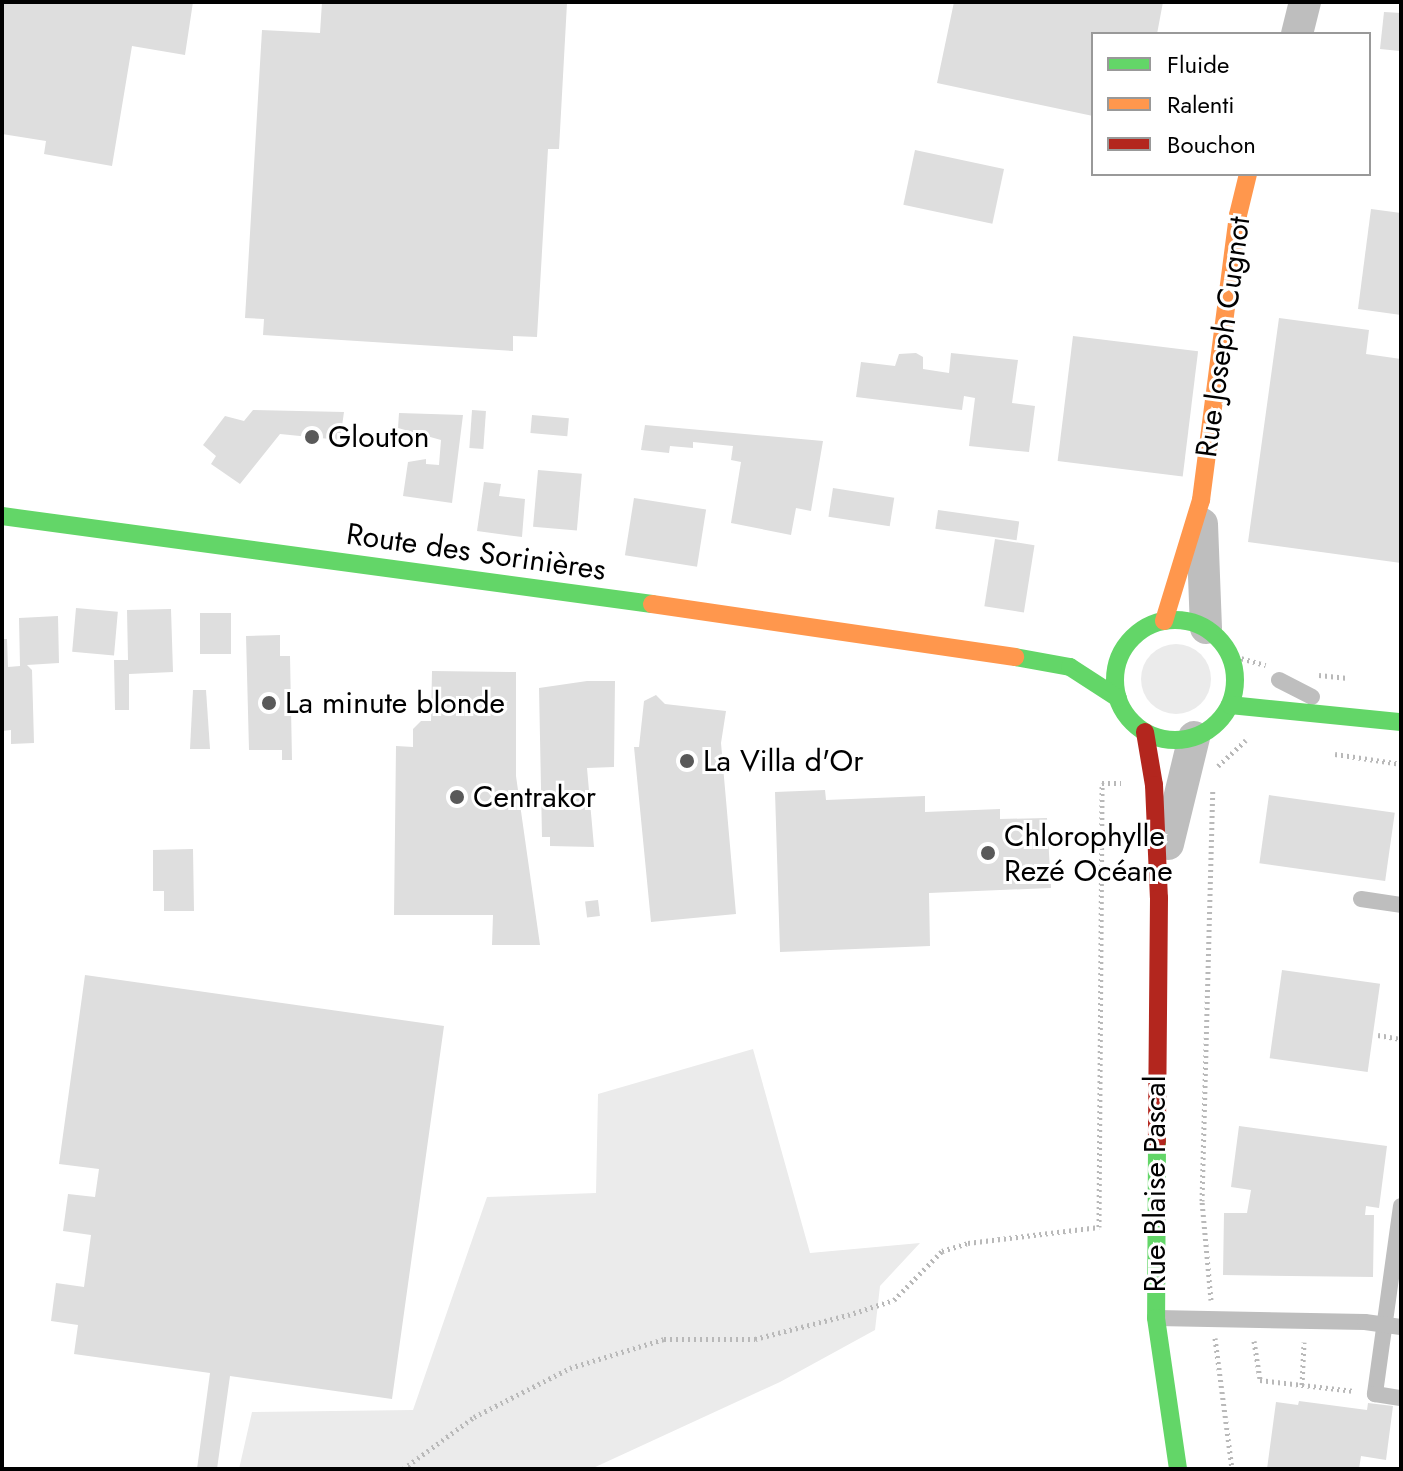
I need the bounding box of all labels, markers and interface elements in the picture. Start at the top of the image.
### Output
legend [1091,32,1371,176]
text: Fluide [1167,47,1229,82]
text: Ralenti [1167,87,1234,122]
text: Bouchon [1167,127,1256,162]
street label: Rue Joseph Cugnot [1188,214,1258,460]
place label: Glouton [328,419,430,455]
marker: Glouton [303,428,321,446]
street label: Route des Sorinières [344,516,608,588]
place label: La minute blonde [285,685,505,721]
marker: La minute blonde [260,694,278,712]
place label: La Villa d'Or [703,743,863,779]
marker: La Villa d'Or [678,752,696,770]
place label: Centrakor [473,779,596,815]
marker: Centrakor [448,788,466,806]
place label: Chlorophylle Rezé Océane [1004,818,1173,888]
marker: Chlorophylle Rezé Océane [979,844,997,862]
street label: Rue Blaise Pascal [1137,1075,1173,1293]

